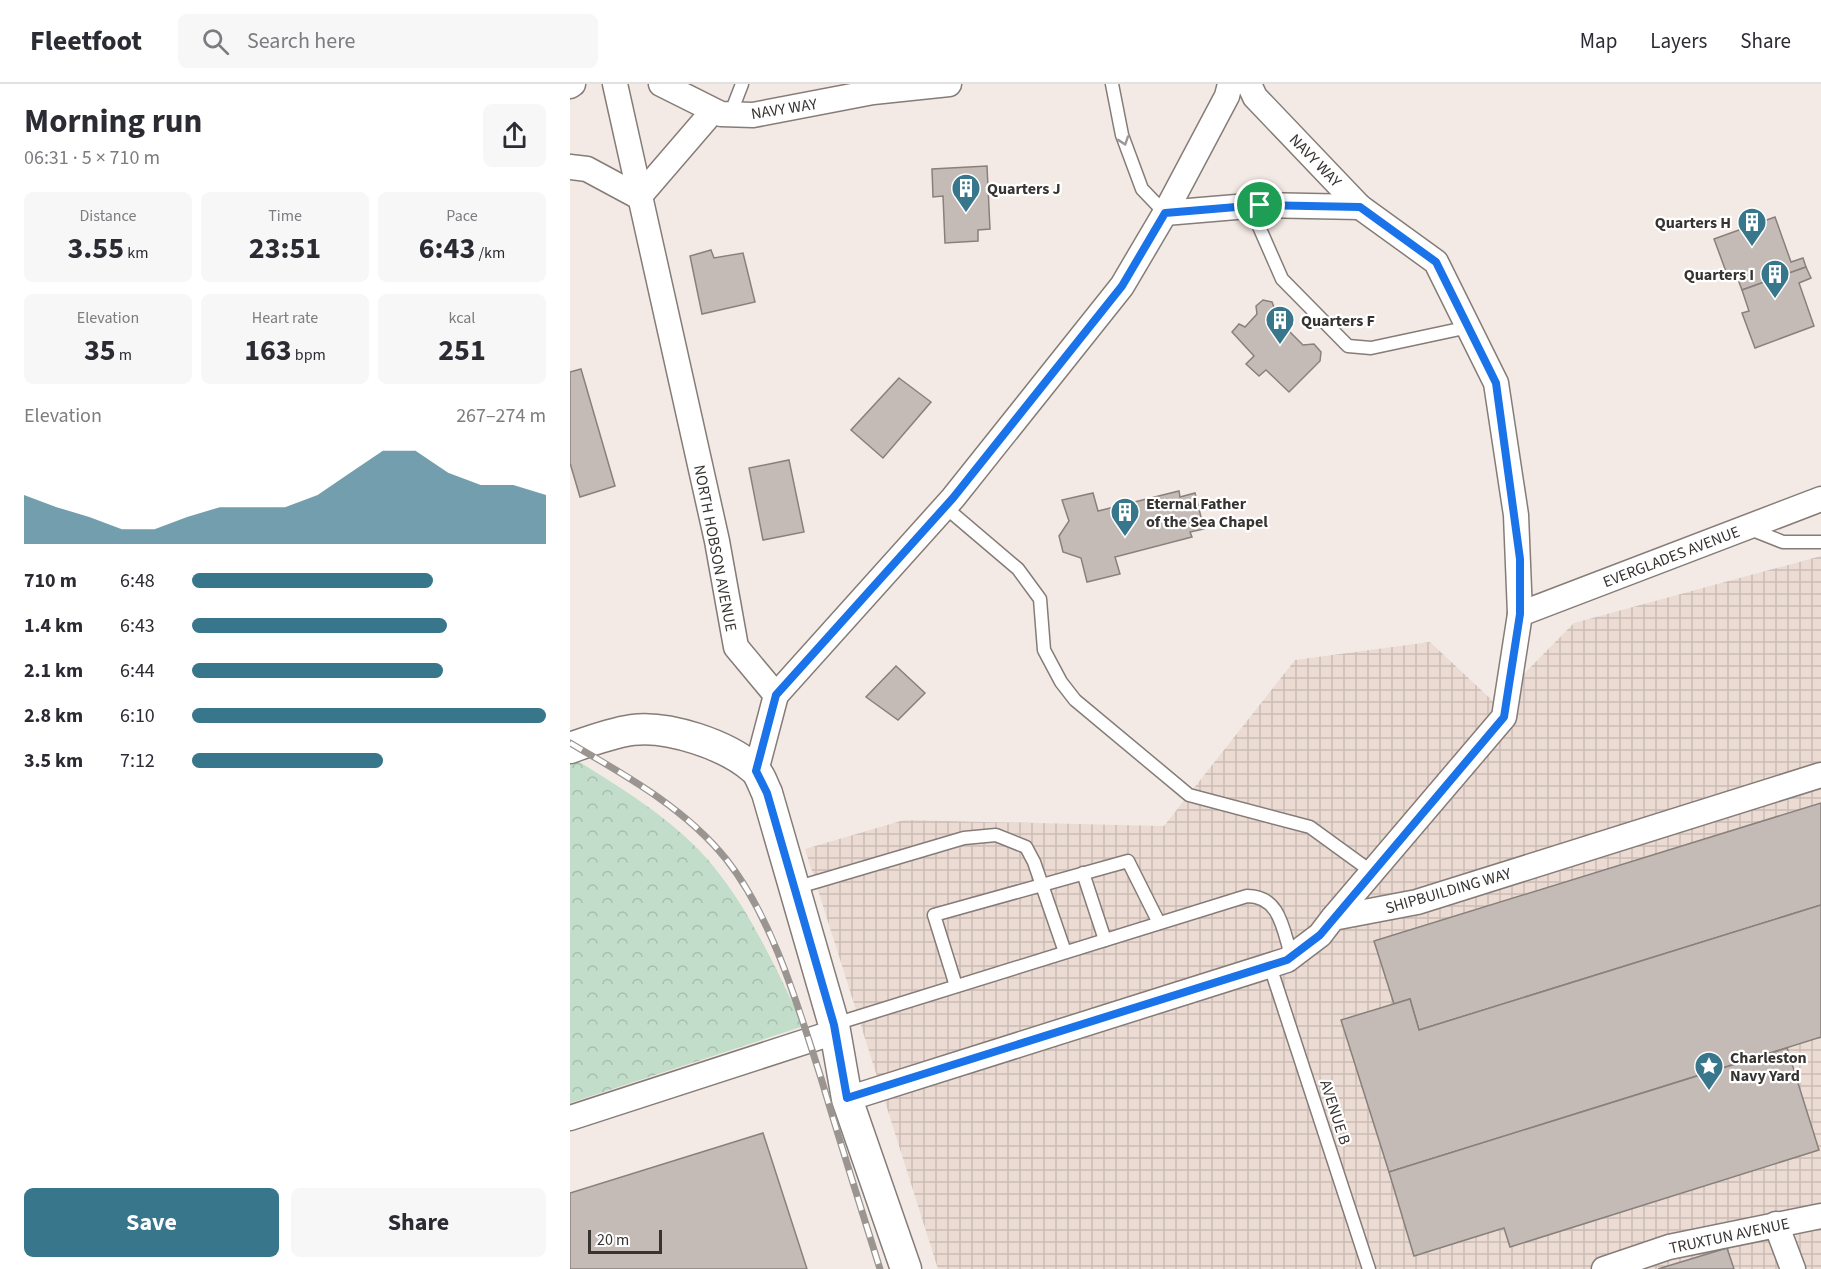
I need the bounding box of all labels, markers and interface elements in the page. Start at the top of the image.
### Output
search box [178,14,598,68]
text: Fleetfoot [30,21,142,61]
icon: search [199,25,232,58]
text: Search here [247,25,355,57]
text: Map [1580,26,1617,56]
text: Layers [1650,26,1707,56]
text: Share [1740,26,1791,56]
street label: NAVY WAY [750,93,819,125]
text: Morning run [24,98,202,145]
button: share [483,104,546,167]
street label: NAVY WAY [1284,129,1347,193]
one-way arrow [1117,135,1130,146]
text: 06:31 · 5 × 710 m [24,144,160,172]
building icon: Quarters J [950,172,982,214]
place label: Quarters J [987,178,1061,200]
pin [1234,179,1285,230]
icon: arrive [1243,188,1276,221]
text: Distance [80,205,136,227]
text: Time [268,205,302,227]
text: Pace [446,205,478,227]
building icon: Quarters H [1736,206,1768,248]
place label: Quarters H [1655,212,1731,234]
text: 3.55 [68,227,124,270]
text: 23:51 [249,227,321,270]
text: 6:43 [419,227,475,270]
text: km [124,242,148,264]
text: /km [475,242,505,264]
building icon: Quarters I [1759,258,1791,300]
place label: Quarters I [1684,264,1754,286]
building icon: Quarters F [1264,304,1296,346]
text: Elevation [77,307,139,329]
text: Heart rate [252,307,318,329]
text: kcal [449,307,475,329]
place label: Quarters F [1301,310,1375,332]
text: 35 [84,329,116,372]
text: 163 [244,329,292,372]
text: 251 [438,329,486,372]
text: m [116,344,132,366]
text: bpm [292,344,326,366]
text: Elevation [24,402,102,430]
text: 267–274 m [456,402,546,430]
street label: NORTH HOBSON AVENUE [688,463,742,633]
place label: Eternal Father of the Sea Chapel [1146,493,1268,533]
building icon: Eternal Father of the Sea Chapel [1109,496,1141,538]
street label: EVERGLADES AVENUE [1600,521,1743,593]
text: 710 m [24,567,77,595]
text: 6:48 [120,567,155,595]
text: 1.4 km [24,612,83,640]
text: 6:43 [120,612,155,640]
text: 2.1 km [24,657,83,685]
text: 6:44 [120,657,155,685]
text: 2.8 km [24,702,83,730]
text: 6:10 [120,702,155,730]
text: 3.5 km [24,747,83,775]
text: 7:12 [120,747,155,775]
street label: SHIPBUILDING WAY [1383,862,1514,919]
place label: Charleston Navy Yard [1730,1047,1807,1087]
place icon: Charleston Navy Yard [1693,1050,1725,1092]
street label: AVENUE B [1314,1077,1356,1148]
button: Save [24,1188,279,1257]
button: Share [291,1188,546,1257]
street label: TRUXTUN AVENUE [1667,1212,1791,1259]
scale bar [588,1227,662,1254]
text: 20 m [597,1229,629,1251]

